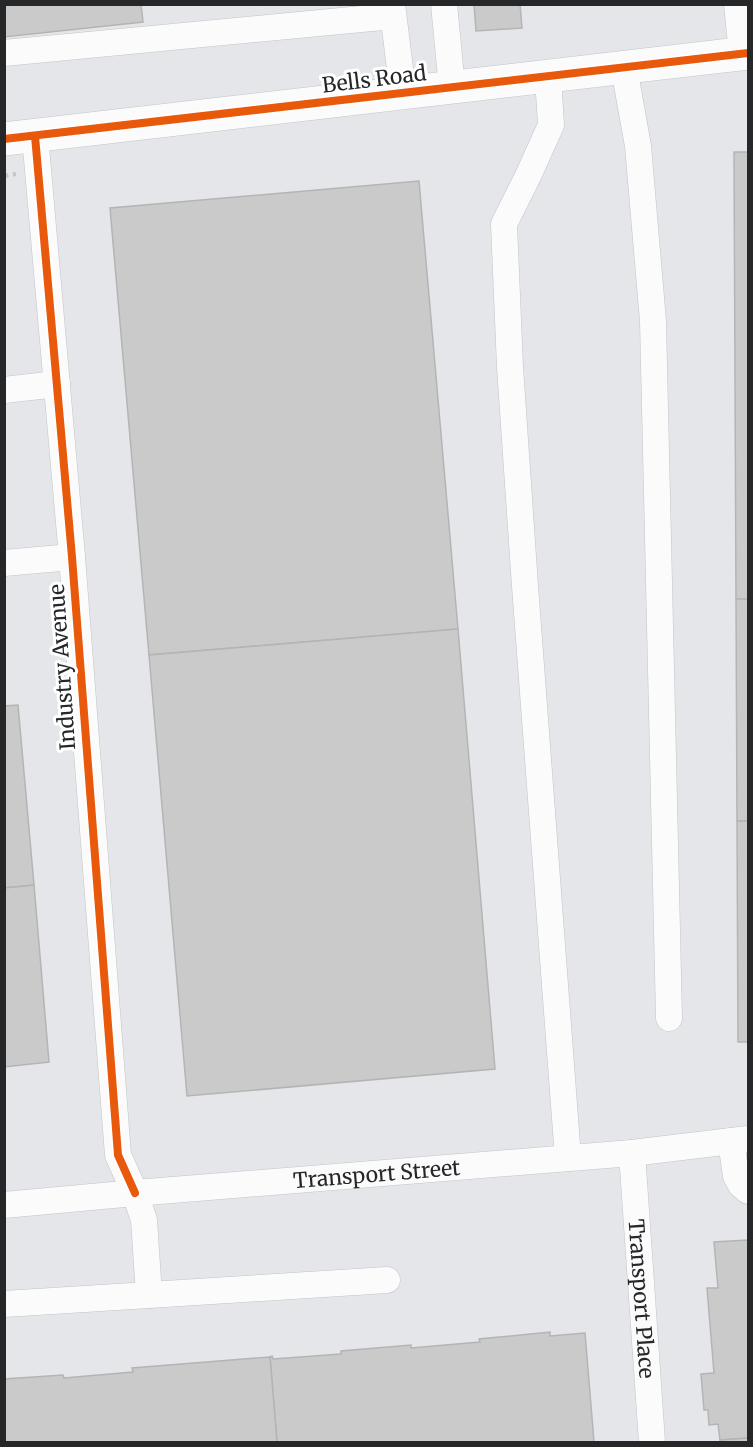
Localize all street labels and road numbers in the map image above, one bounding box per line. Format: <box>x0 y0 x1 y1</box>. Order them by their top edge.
street label: Bells Road <box>320 59 428 99</box>
street label: Industry Avenue <box>43 583 81 751</box>
street label: Transport Street <box>292 1153 461 1194</box>
street label: Transport Place <box>623 1218 661 1379</box>

